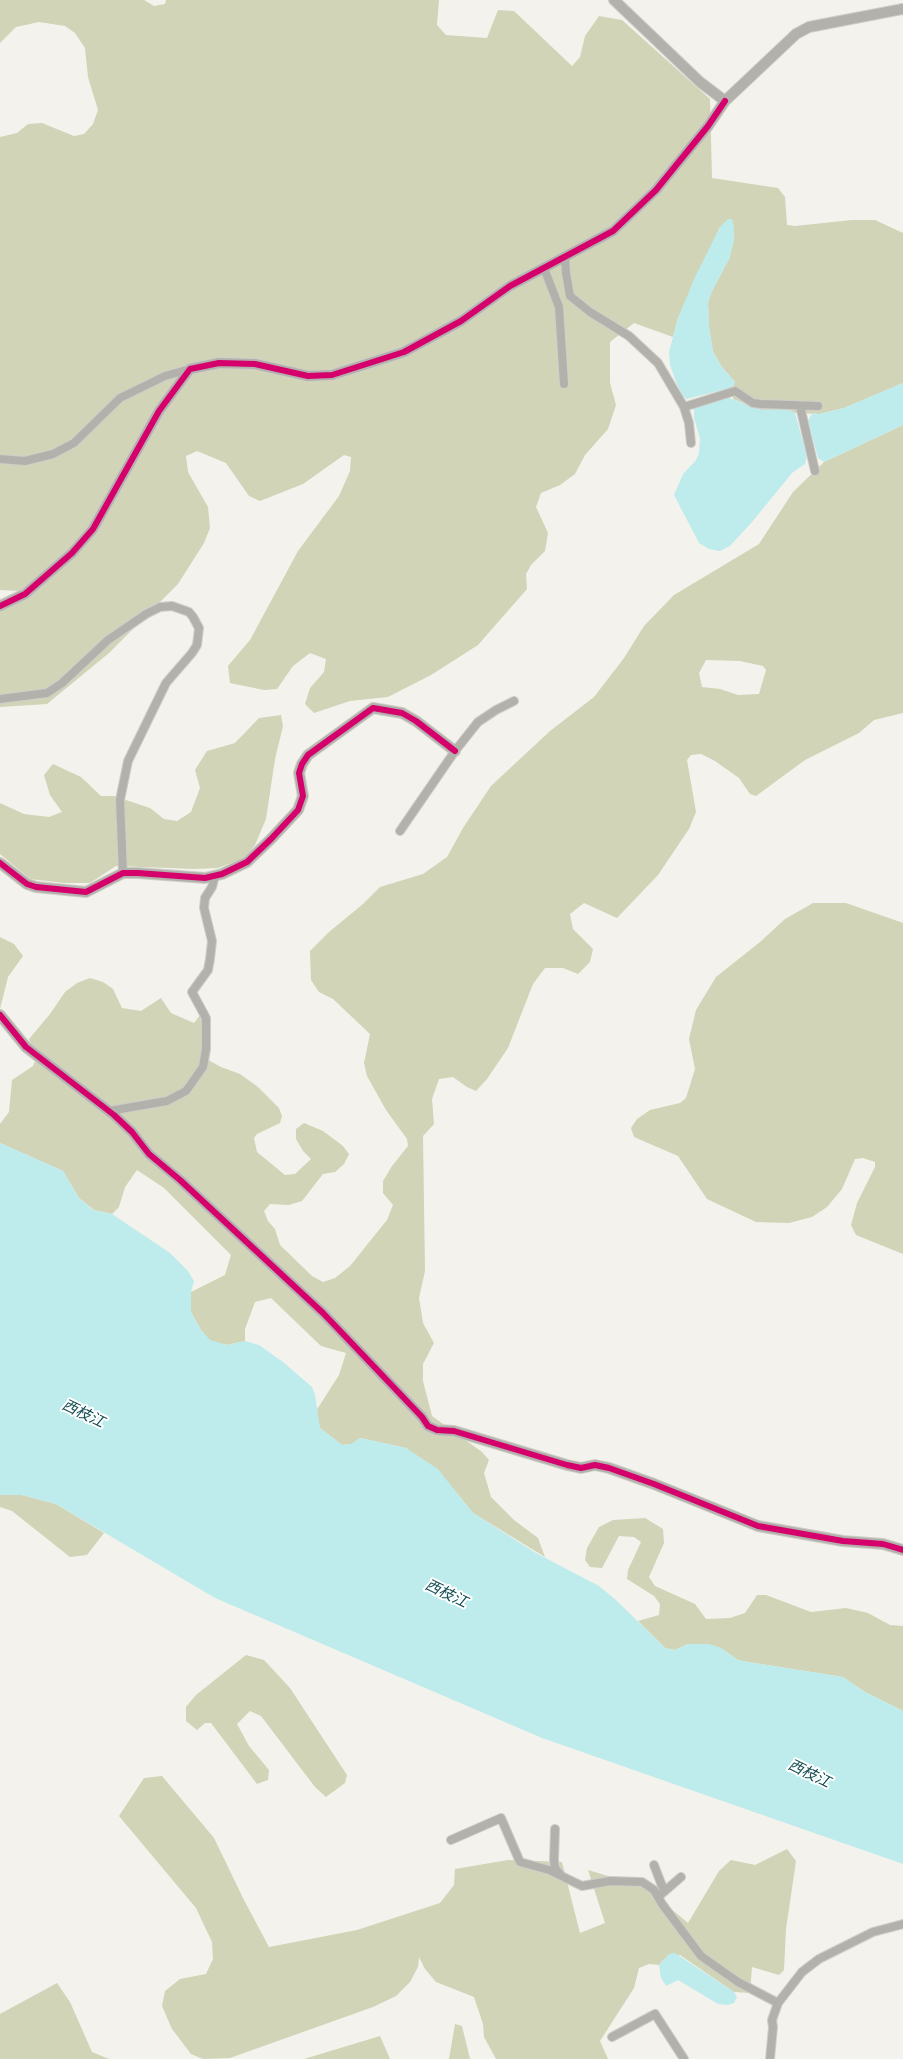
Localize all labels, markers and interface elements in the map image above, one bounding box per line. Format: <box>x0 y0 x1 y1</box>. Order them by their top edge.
water label: 西枝江 <box>59 1396 107 1432</box>
water label: 西枝江 <box>422 1576 470 1612</box>
water label: 西枝江 <box>785 1756 833 1792</box>

